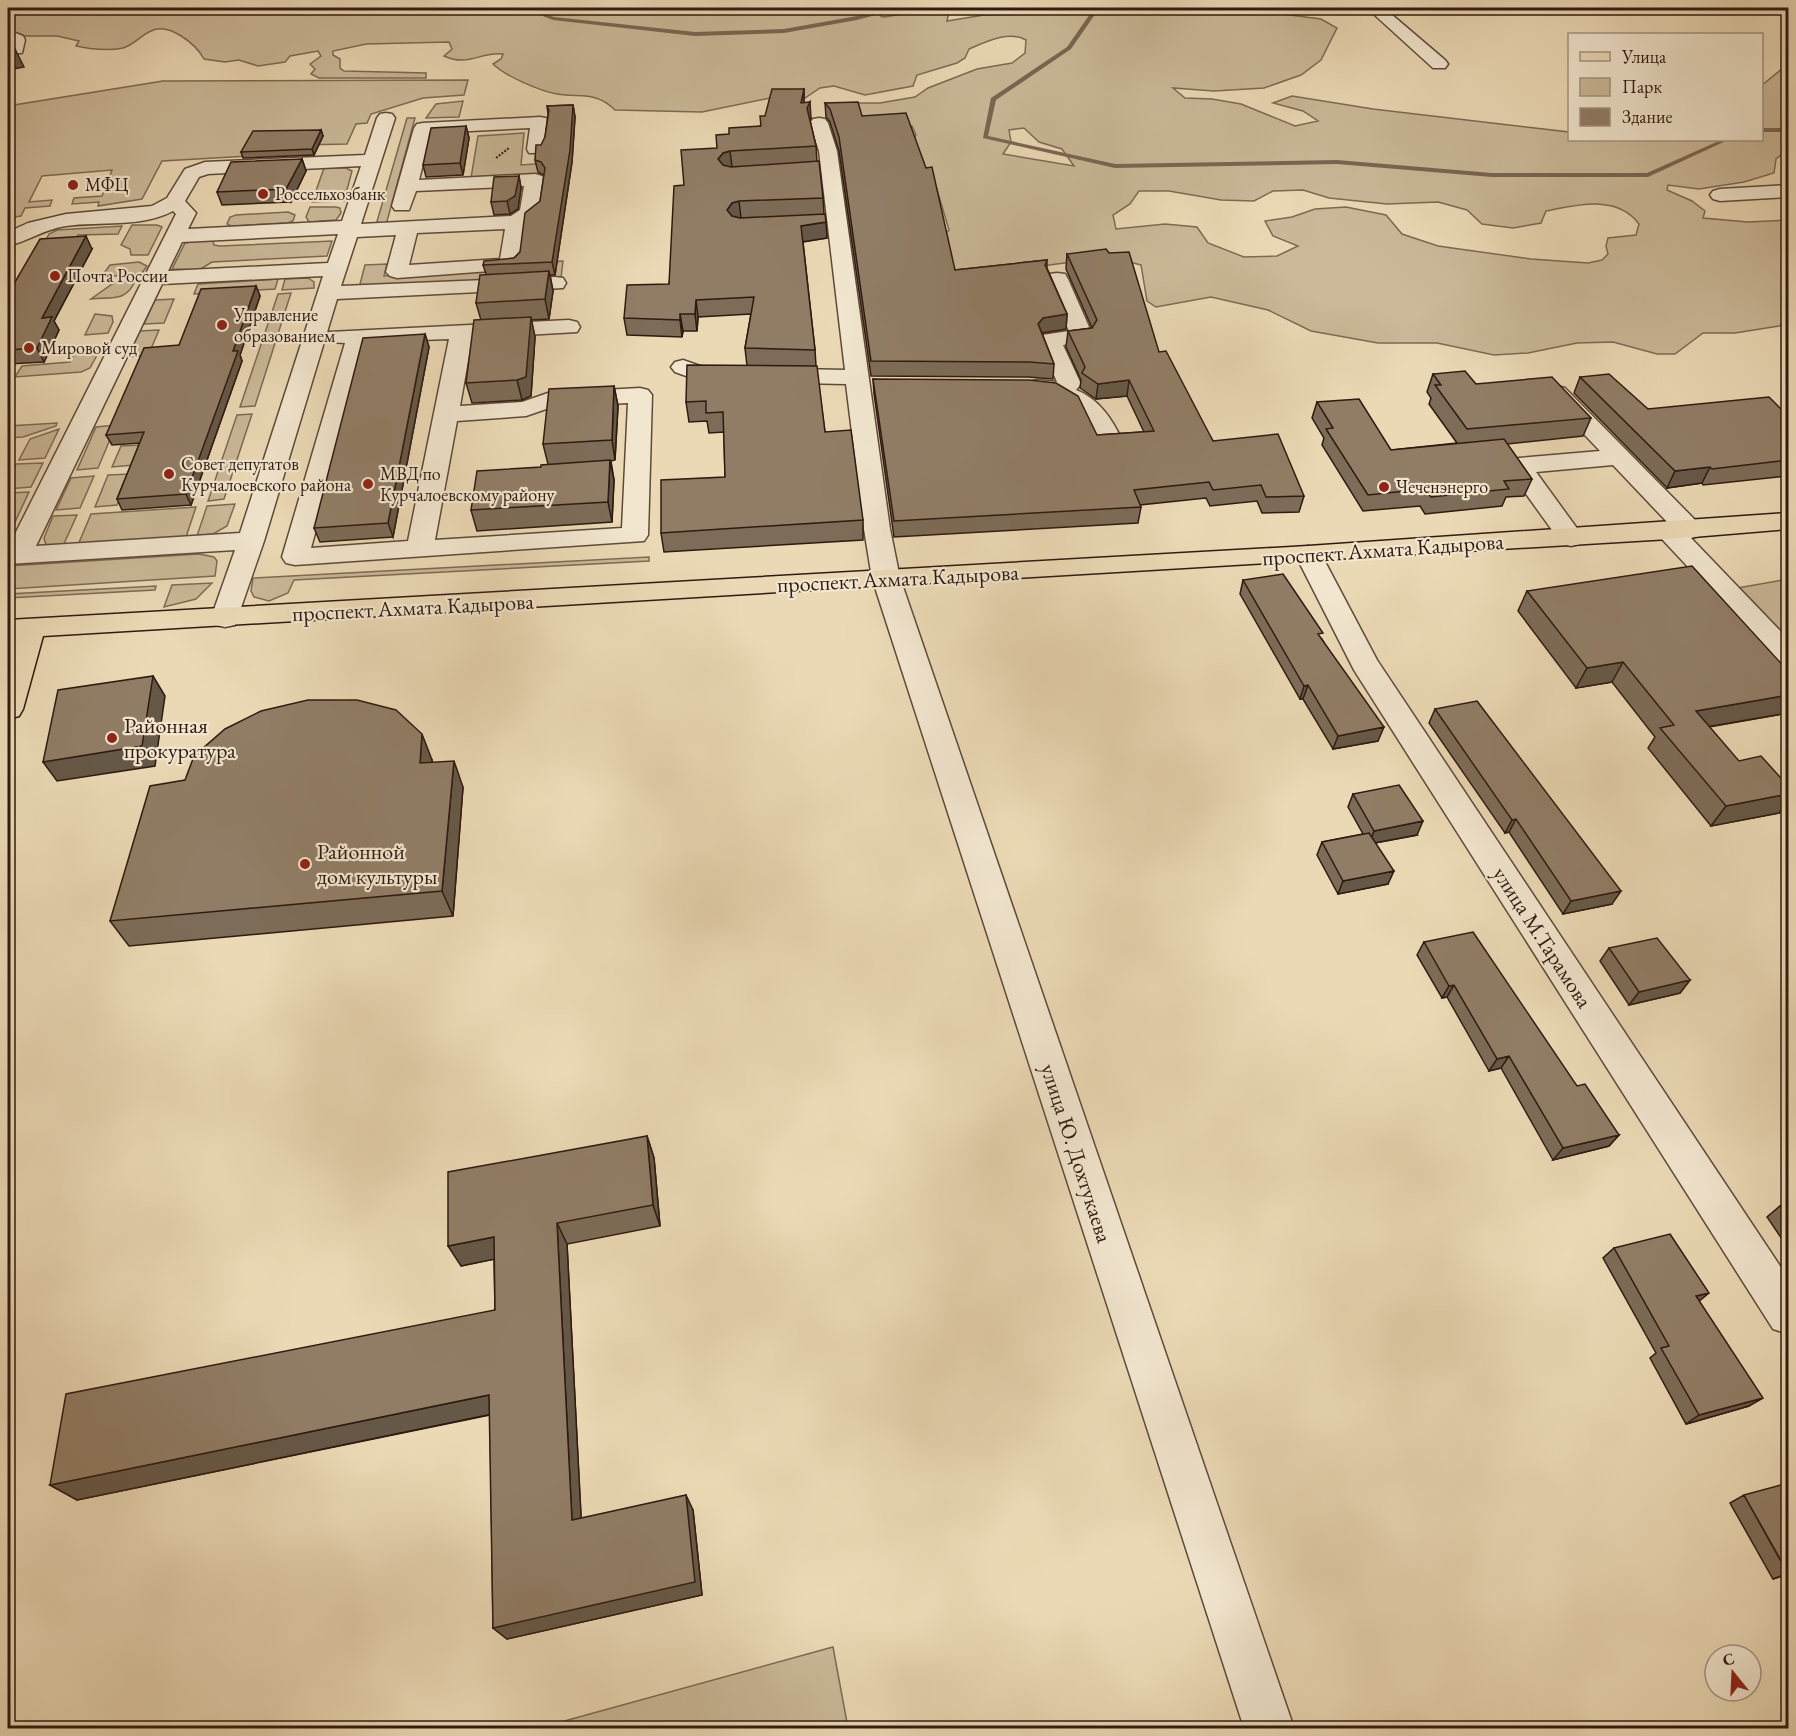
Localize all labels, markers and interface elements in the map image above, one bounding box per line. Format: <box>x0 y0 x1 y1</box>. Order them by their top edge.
legend <box>1568 33 1763 141</box>
text: Улица <box>1621 45 1667 68</box>
text: Парк <box>1622 75 1662 98</box>
text: Здание <box>1622 105 1672 128</box>
place label: МФЦ <box>85 173 129 196</box>
marker: МФЦ <box>66 178 80 192</box>
place label: Россельхозбанк <box>275 182 386 205</box>
marker: Россельхозбанк <box>256 187 270 201</box>
place label: Почта России <box>67 264 169 287</box>
marker: Почта России <box>48 269 62 283</box>
place label: Управление образованием <box>233 303 336 347</box>
marker: Управление образованием <box>215 318 229 332</box>
place label: Мировой суд <box>41 336 137 359</box>
marker: Мировой суд <box>22 341 36 355</box>
place label: Совет депутатов Курчалоевского района <box>181 452 352 496</box>
place label: МВД по Курчалоевскому району <box>380 462 555 506</box>
marker: Совет депутатов Курчалоевского района <box>162 467 176 481</box>
place label: Чеченэнерго <box>1396 475 1488 498</box>
marker: МВД по Курчалоевскому району <box>361 477 375 491</box>
marker: Чеченэнерго <box>1377 480 1391 494</box>
street label: проспект Ахмата Кадырова <box>1261 527 1505 572</box>
street label: проспект Ахмата Кадырова <box>776 558 1020 599</box>
street label: проспект Ахмата Кадырова <box>291 587 535 628</box>
place label: Районная прокуратура <box>124 711 236 765</box>
marker: Районная прокуратура <box>105 731 119 745</box>
place label: Районной дом культуры <box>317 837 437 891</box>
marker: Районной дом культуры <box>298 857 312 871</box>
street label: улица М.Тарамова <box>1486 861 1599 1014</box>
street label: улица Ю. Дохтукаева <box>1034 1060 1119 1247</box>
north arrow <box>1703 1643 1763 1703</box>
text: С <box>1720 1647 1737 1671</box>

